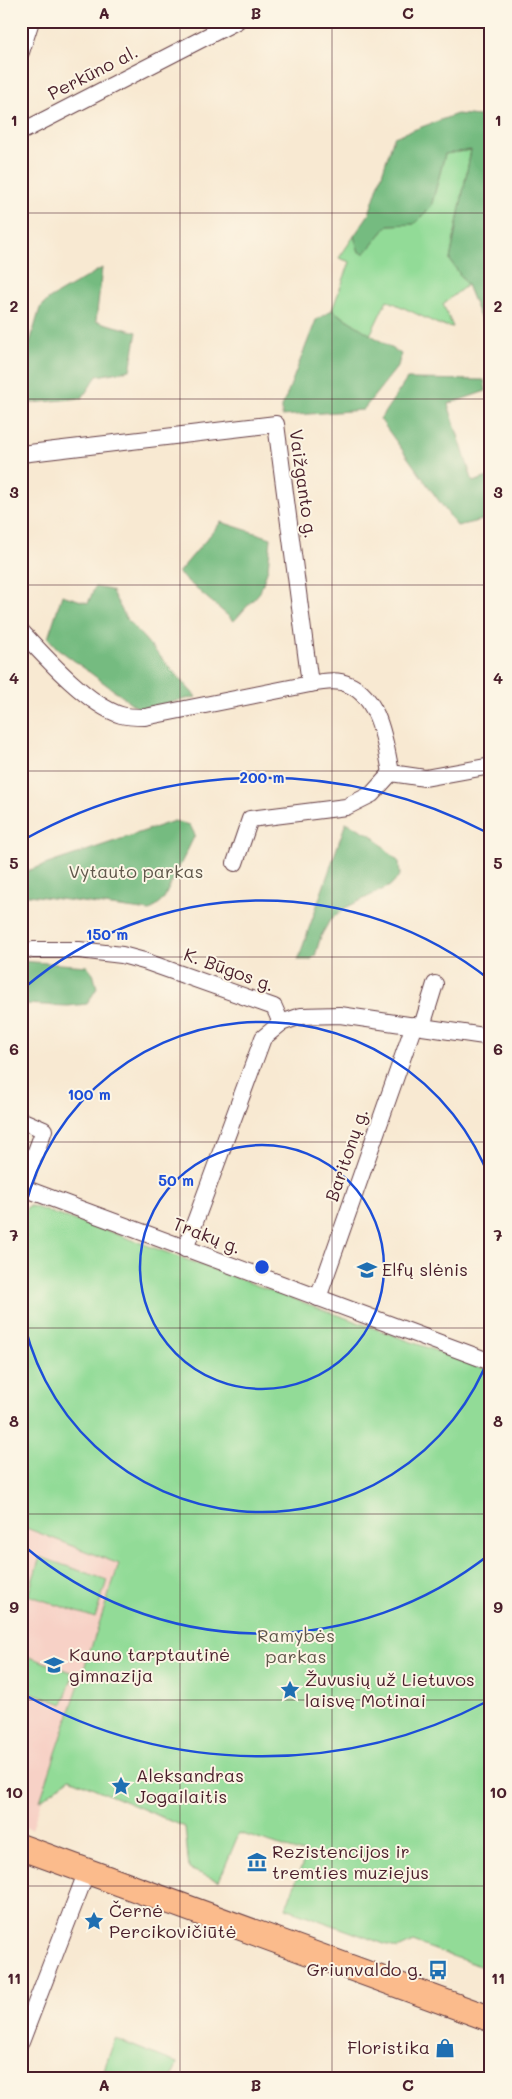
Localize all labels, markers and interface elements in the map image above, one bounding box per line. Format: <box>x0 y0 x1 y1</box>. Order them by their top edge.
text: A <box>98 2 110 23</box>
text: B <box>251 2 261 23</box>
text: C <box>402 2 414 23</box>
street label: Perkūno al. <box>43 39 142 105</box>
text: 1 <box>10 109 18 130</box>
text: 1 <box>494 109 502 130</box>
text: 2 <box>10 295 19 316</box>
text: 2 <box>494 295 503 316</box>
street label: Vaižganto g. <box>284 428 324 540</box>
text: 3 <box>9 481 19 502</box>
text: 3 <box>493 481 503 502</box>
text: 4 <box>9 667 19 688</box>
text: 4 <box>493 667 503 688</box>
text: 200 m <box>240 767 285 787</box>
text: 5 <box>9 852 19 873</box>
text: 5 <box>493 852 503 873</box>
park label: Vytauto parkas <box>68 859 204 883</box>
text: 150 m <box>86 924 128 944</box>
street label: K. Būgos g. <box>181 942 278 996</box>
text: 6 <box>9 1038 19 1059</box>
text: 6 <box>493 1038 503 1059</box>
text: 100 m <box>67 1084 111 1104</box>
street label: Baritonų g. <box>319 1105 373 1204</box>
text: 50 m <box>158 1170 194 1190</box>
street label: Trakų g. <box>170 1211 245 1259</box>
text: 7 <box>10 1224 19 1245</box>
text: 7 <box>494 1224 503 1245</box>
place label: Elfų slėnis <box>382 1257 468 1281</box>
centre of rings <box>253 1258 271 1276</box>
school or university icon: Elfų slėnis <box>356 1259 378 1281</box>
text: 8 <box>9 1410 19 1431</box>
text: 8 <box>493 1410 503 1431</box>
text: 9 <box>9 1596 19 1617</box>
text: 9 <box>493 1596 503 1617</box>
park label: Ramybės parkas <box>257 1623 335 1668</box>
place label: Kauno tarptautinė gimnazija <box>69 1642 230 1687</box>
school or university icon: Kauno tarptautinė gimnazija <box>43 1654 65 1676</box>
place label: Žuvusių už Lietuvos laisvę Motinai <box>305 1667 475 1712</box>
place icon: Žuvusių už Lietuvos laisvę Motinai <box>279 1679 301 1701</box>
place label: Aleksandras Jogailaitis <box>136 1763 244 1808</box>
place icon: Aleksandras Jogailaitis <box>110 1775 132 1797</box>
text: 10 <box>5 1781 23 1802</box>
text: 10 <box>489 1781 507 1802</box>
place label: Rezistencijos ir tremties muziejus <box>272 1839 429 1884</box>
museum icon: Rezistencijos ir tremties muziejus <box>246 1851 268 1873</box>
place label: Černė Percikovičiūtė <box>109 1898 237 1943</box>
place icon: Černė Percikovičiūtė <box>83 1910 105 1932</box>
place label: Griunvaldo g. <box>306 1957 423 1981</box>
bus stop icon: Griunvaldo g. <box>427 1959 449 1981</box>
text: 11 <box>7 1967 21 1988</box>
text: 11 <box>491 1967 505 1988</box>
place label: Floristika <box>347 2035 430 2059</box>
shop icon: Floristika <box>434 2037 456 2059</box>
text: A <box>98 2074 110 2095</box>
text: B <box>251 2074 261 2095</box>
text: C <box>402 2074 414 2095</box>

